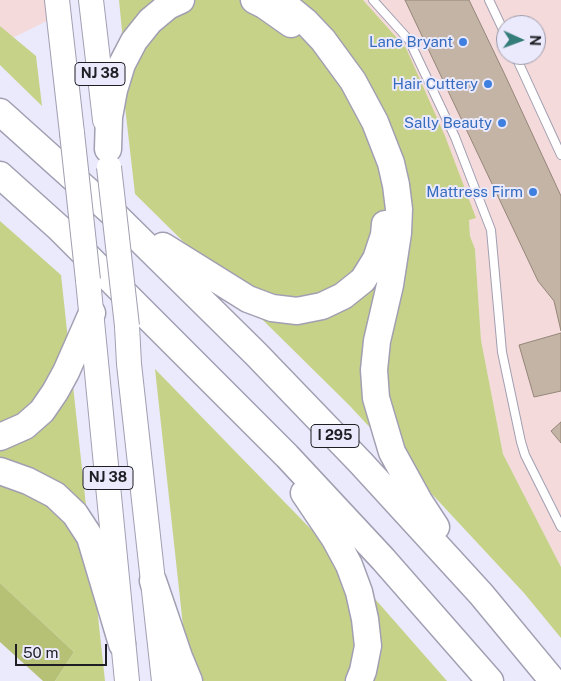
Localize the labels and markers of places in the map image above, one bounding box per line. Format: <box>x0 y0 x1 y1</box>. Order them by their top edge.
place label: Lane Bryant <box>369 33 453 51</box>
marker: Lane Bryant <box>457 36 469 48</box>
place label: Hair Cuttery <box>393 75 478 93</box>
marker: Hair Cuttery <box>482 78 494 90</box>
place label: Sally Beauty <box>404 114 492 132</box>
marker: Sally Beauty <box>496 117 508 129</box>
place label: Mattress Firm <box>426 183 523 201</box>
marker: Mattress Firm <box>527 186 539 198</box>

